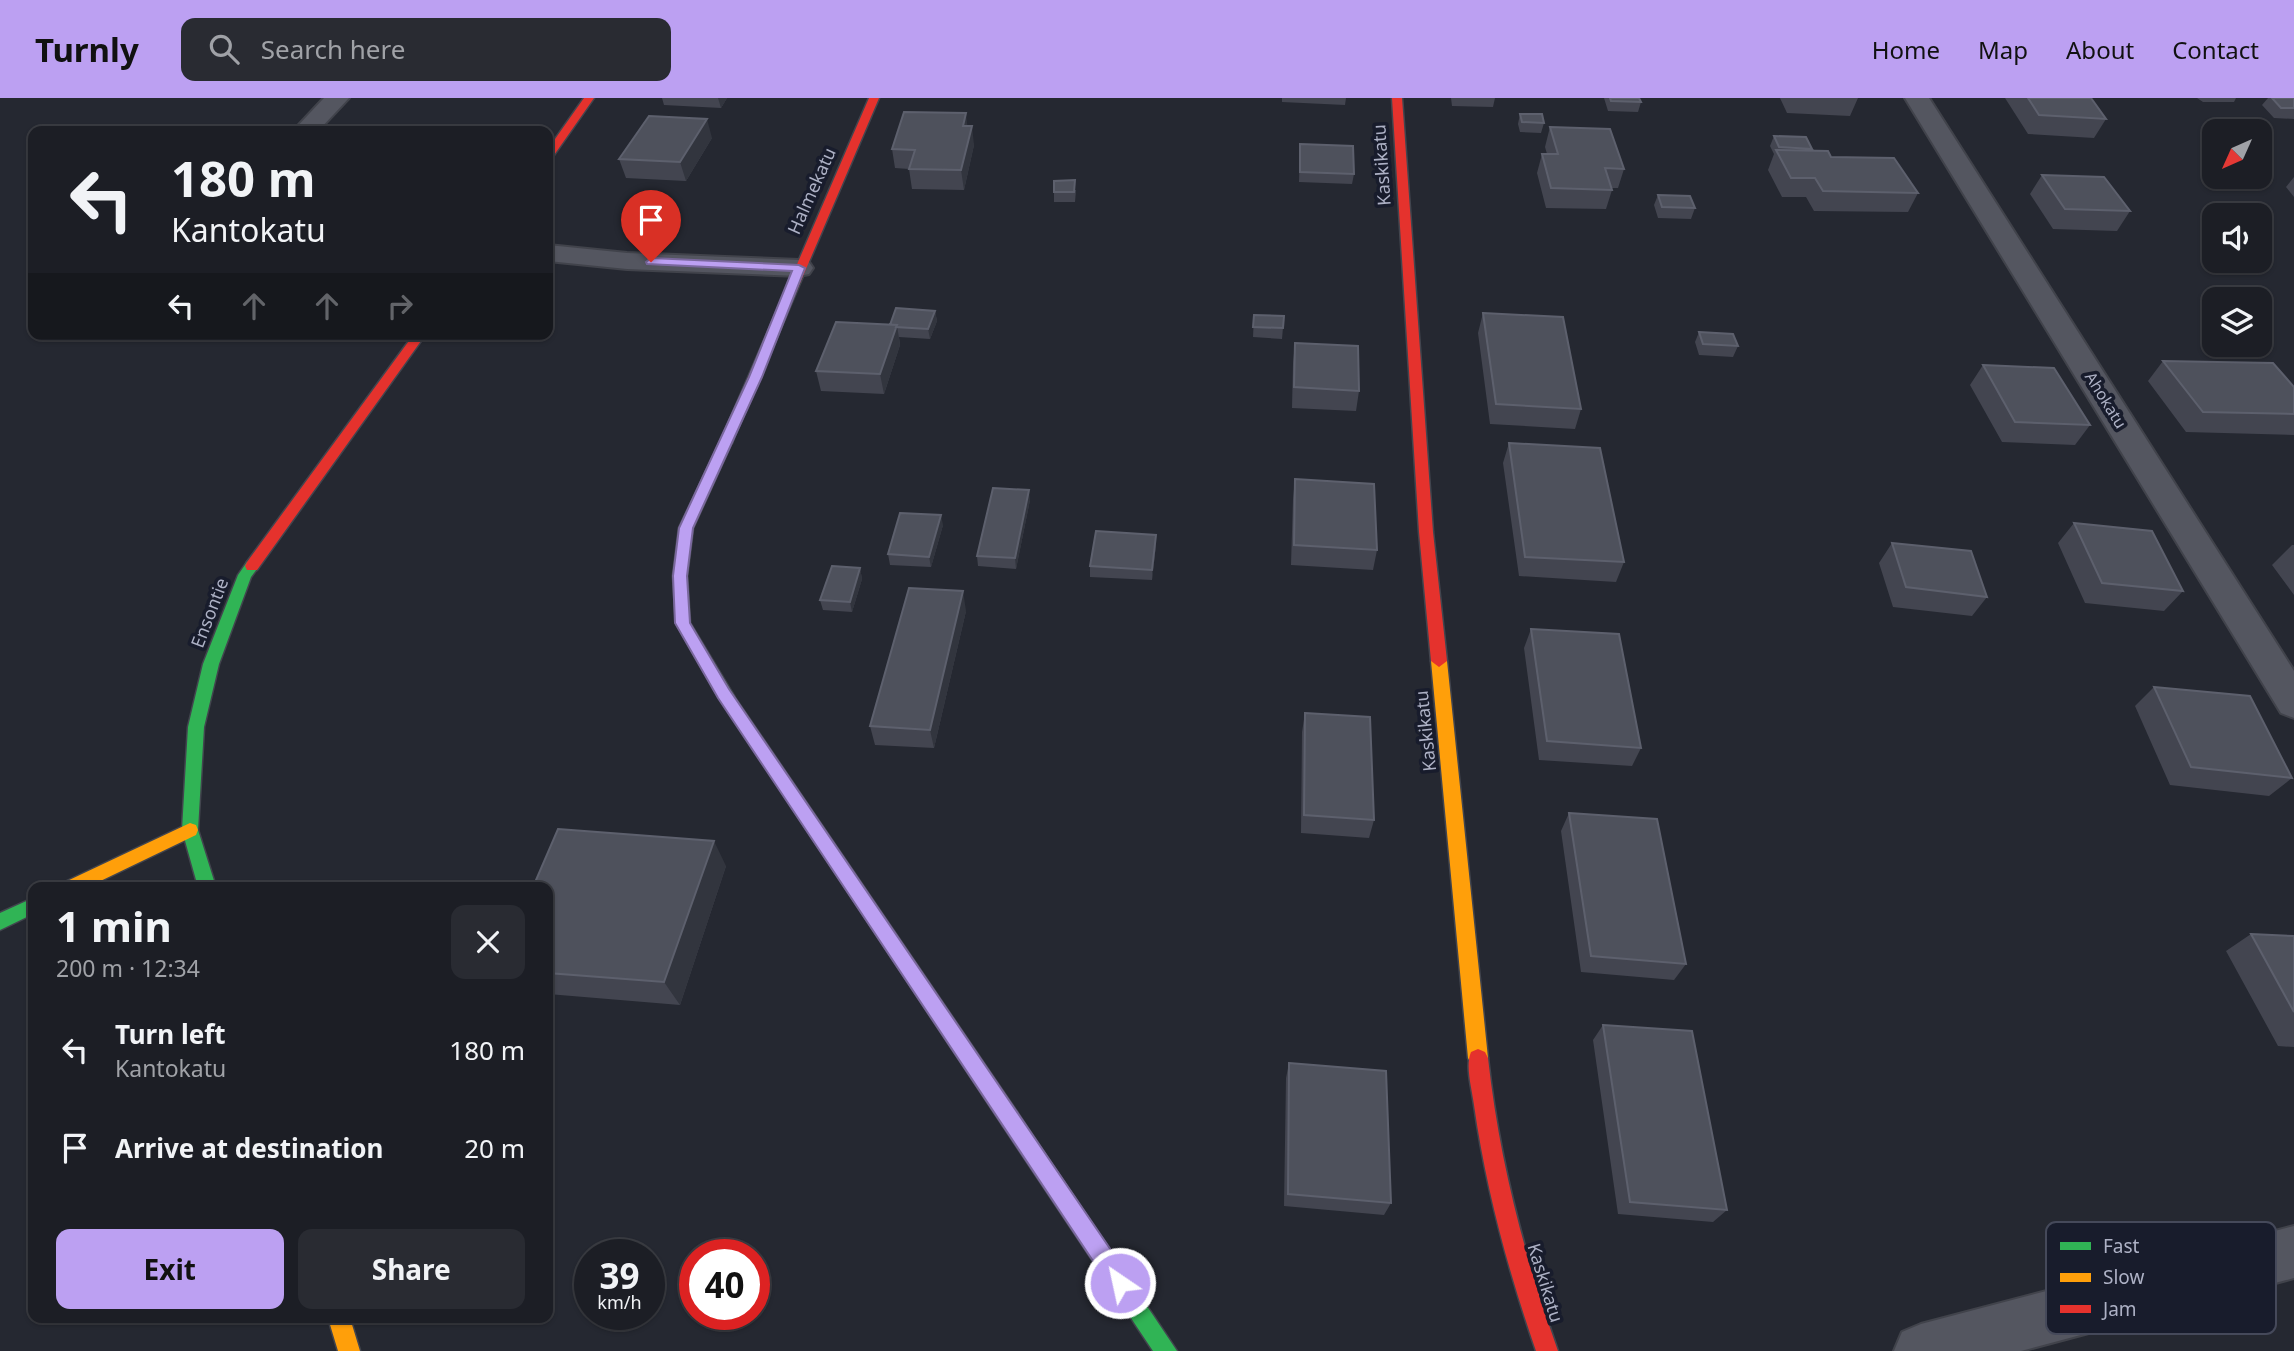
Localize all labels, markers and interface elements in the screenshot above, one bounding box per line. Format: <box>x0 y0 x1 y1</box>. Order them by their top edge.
search box <box>181 18 671 81</box>
text: Turnly <box>35 27 139 72</box>
icon: search <box>205 30 243 68</box>
text: Search here <box>261 31 405 67</box>
text: Home <box>1872 33 1940 66</box>
text: Map <box>1978 33 2028 66</box>
text: About <box>2066 33 2134 66</box>
text: Contact <box>2172 33 2259 66</box>
north arrow <box>2202 119 2272 189</box>
map controls <box>2202 119 2272 357</box>
street label: Kaskikatu <box>1366 124 1396 207</box>
street label: Halmekatu <box>781 144 841 238</box>
text: 180 m <box>171 145 316 211</box>
icon: left <box>56 154 147 245</box>
pin <box>621 190 681 262</box>
icon: arrive <box>632 201 670 239</box>
button: sound <box>2202 203 2272 273</box>
text: Kantokatu <box>171 208 326 251</box>
icon: left <box>162 287 200 325</box>
icon: ahead <box>235 287 273 325</box>
icon: ahead <box>308 287 346 325</box>
icon: right <box>381 287 419 325</box>
button: layers <box>2202 287 2272 357</box>
street label: Ahokatu <box>2080 367 2132 433</box>
street label: Ensontie <box>185 574 233 651</box>
street label: Kaskikatu <box>1409 689 1441 773</box>
text: 1 min <box>56 897 172 954</box>
button: close <box>451 905 525 979</box>
text: 200 m · 12:34 <box>56 952 200 984</box>
text: Turn left <box>115 1016 226 1052</box>
icon: left <box>56 1031 94 1069</box>
text: 180 m <box>449 1032 525 1068</box>
text: Kantokatu <box>115 1052 226 1084</box>
icon: arrive <box>56 1129 94 1167</box>
text: Arrive at destination <box>115 1130 384 1166</box>
text: 20 m <box>464 1130 525 1166</box>
legend <box>2046 1222 2276 1334</box>
button: Exit <box>56 1229 284 1309</box>
button: Share <box>298 1229 525 1309</box>
text: Fast <box>2103 1233 2140 1259</box>
speed limit sign: 40 <box>679 1239 770 1330</box>
street label: Kaskikatu <box>1523 1240 1569 1325</box>
position arrow <box>1083 1246 1157 1320</box>
text: 39 <box>599 1252 640 1299</box>
text: Slow <box>2103 1264 2144 1290</box>
text: km/h <box>597 1290 642 1314</box>
text: Jam <box>2101 1296 2137 1322</box>

